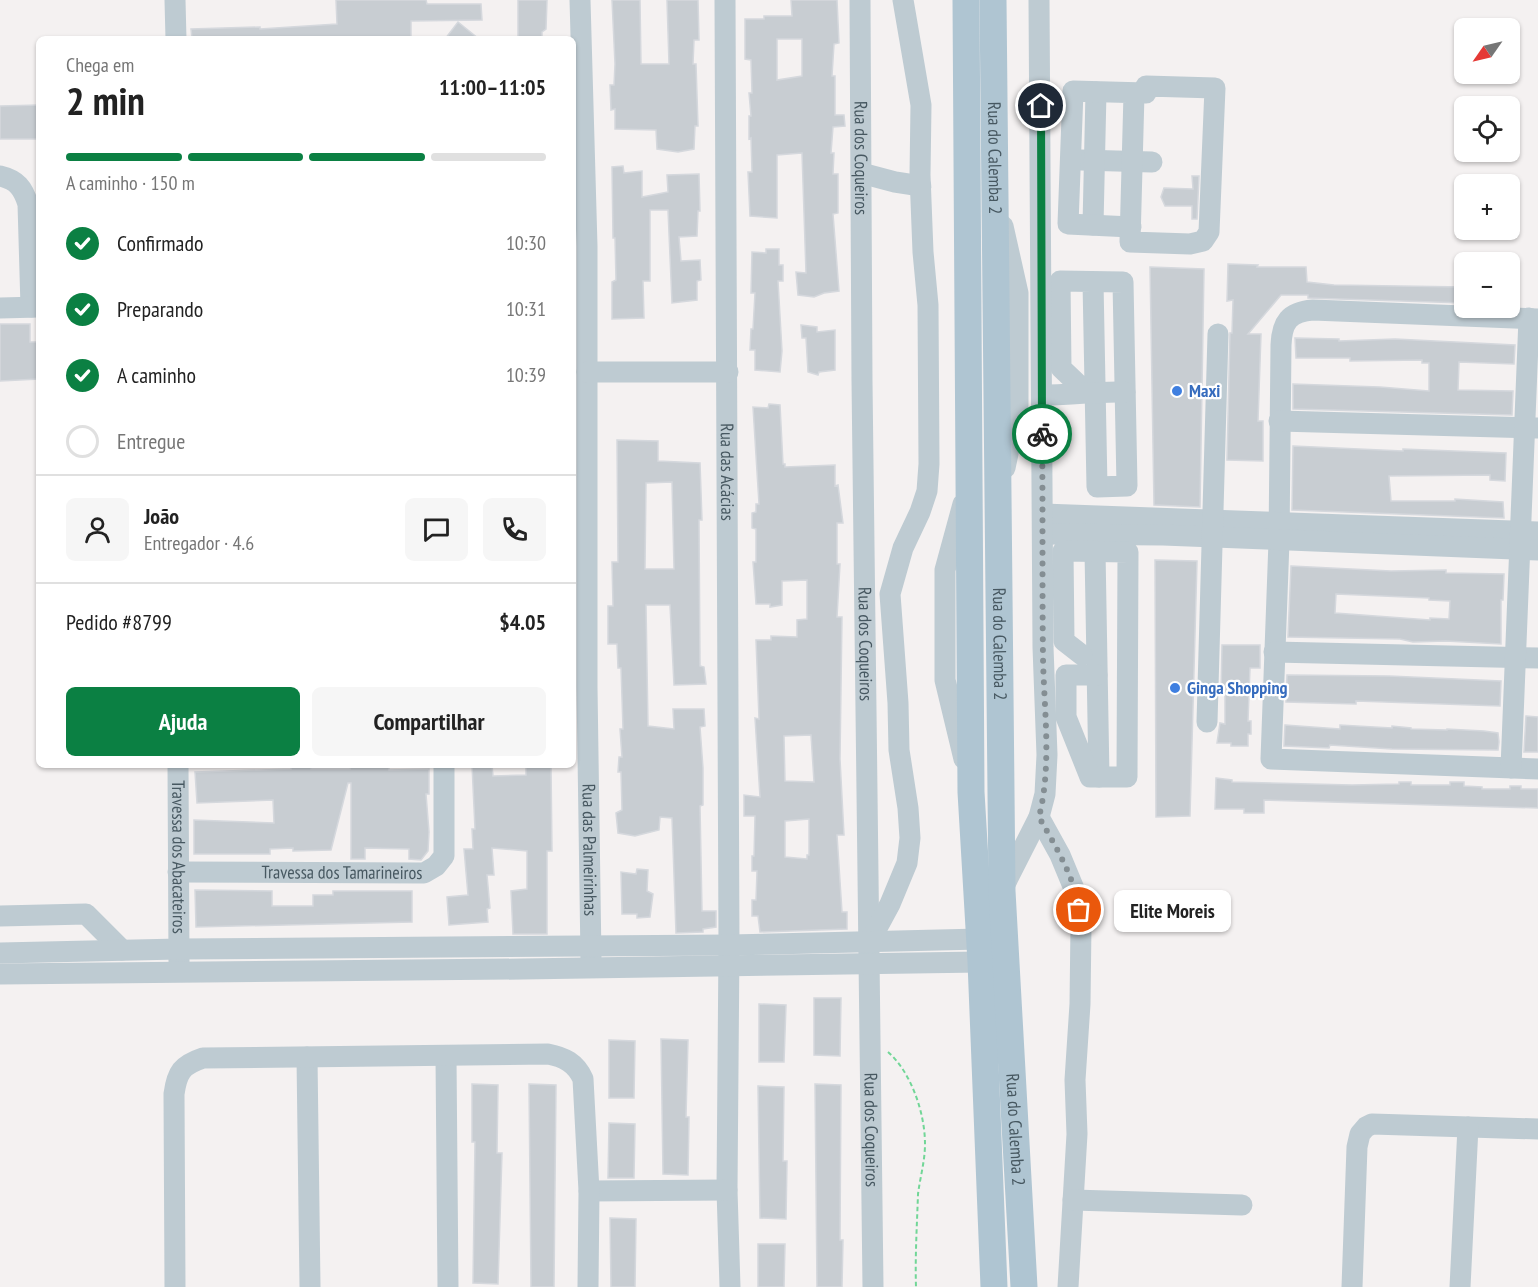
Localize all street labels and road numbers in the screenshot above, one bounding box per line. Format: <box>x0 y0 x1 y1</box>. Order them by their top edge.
street label: Rua dos Coqueiros <box>850 101 873 215</box>
street label: Rua do Calemba 2 <box>983 102 1007 214</box>
street label: Rua das Acácias <box>716 423 739 521</box>
street label: Rua dos Coqueiros <box>854 587 878 701</box>
street label: Rua do Calemba 2 <box>988 588 1012 700</box>
street label: Travessa dos Abacateiros <box>167 780 191 934</box>
street label: Rua das Palmeirinhas <box>577 783 602 916</box>
street label: Travessa dos Tamarineiros <box>262 860 422 884</box>
street label: Rua dos Coqueiros <box>859 1073 884 1187</box>
street label: Rua do Calemba 2 <box>1001 1073 1030 1186</box>

